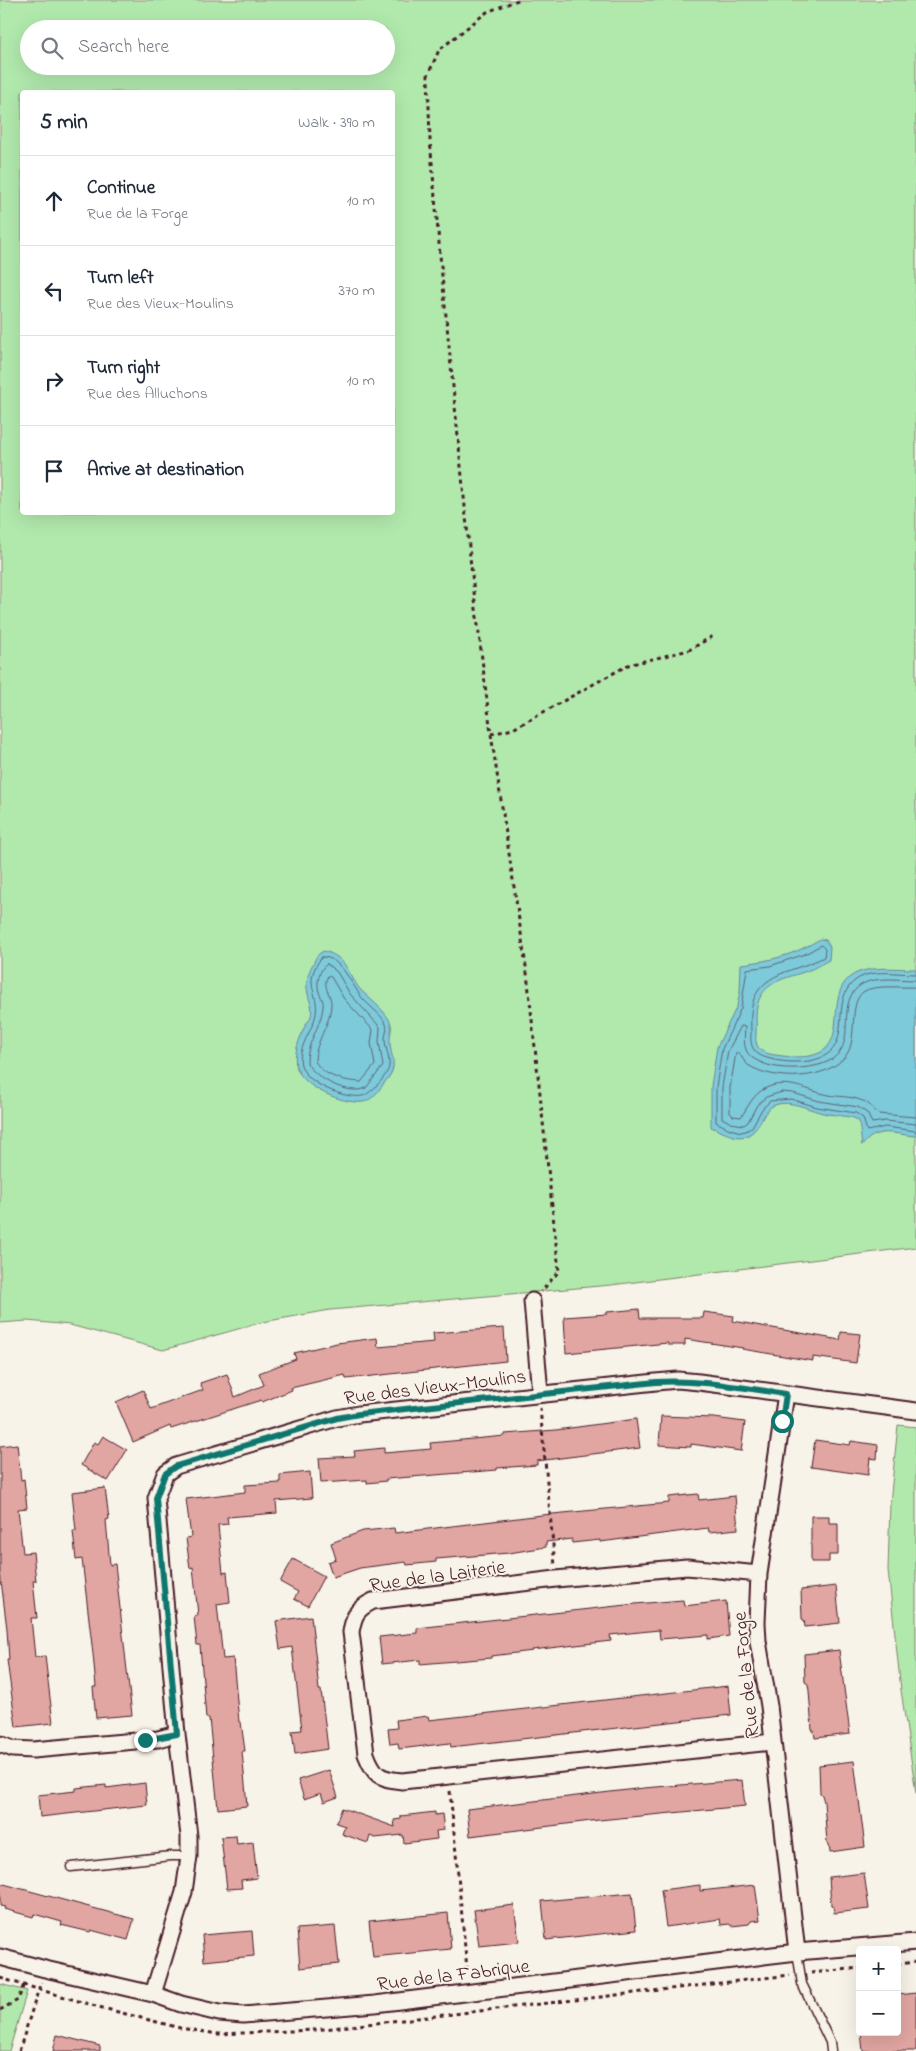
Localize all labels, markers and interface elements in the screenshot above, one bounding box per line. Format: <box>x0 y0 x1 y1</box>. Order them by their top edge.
search box <box>20 20 395 75</box>
icon: search <box>38 34 66 62</box>
text: Search here <box>78 34 169 61</box>
text: 5 min <box>40 108 88 138</box>
text: Walk · 390 m <box>298 111 375 135</box>
text: Continue <box>87 175 155 202</box>
icon: ahead <box>40 187 68 215</box>
text: 10 m <box>347 189 375 213</box>
text: Rue de la Forge <box>87 202 188 226</box>
text: Turn left <box>87 265 154 292</box>
icon: left <box>40 277 68 305</box>
text: 370 m <box>338 279 375 303</box>
text: Rue des Vieux-Moulins <box>87 292 234 316</box>
text: Turn right <box>87 355 160 382</box>
icon: right <box>40 367 68 395</box>
text: 10 m <box>347 369 375 393</box>
text: Rue des Alluchons <box>87 382 208 406</box>
icon: arrive <box>40 457 68 485</box>
text: Arrive at destination <box>87 457 244 484</box>
street label: Rue des Vieux-Moulins <box>342 1363 528 1414</box>
route start <box>771 1410 794 1433</box>
street label: Rue de la Laiterie <box>367 1554 507 1601</box>
street label: Rue de la Forge <box>726 1610 770 1739</box>
route end <box>134 1729 157 1752</box>
map controls <box>856 1946 901 2036</box>
button: + <box>856 1946 901 1991</box>
street label: Rue de la Fabrique <box>375 1953 531 2000</box>
button: − <box>856 1991 901 2036</box>

